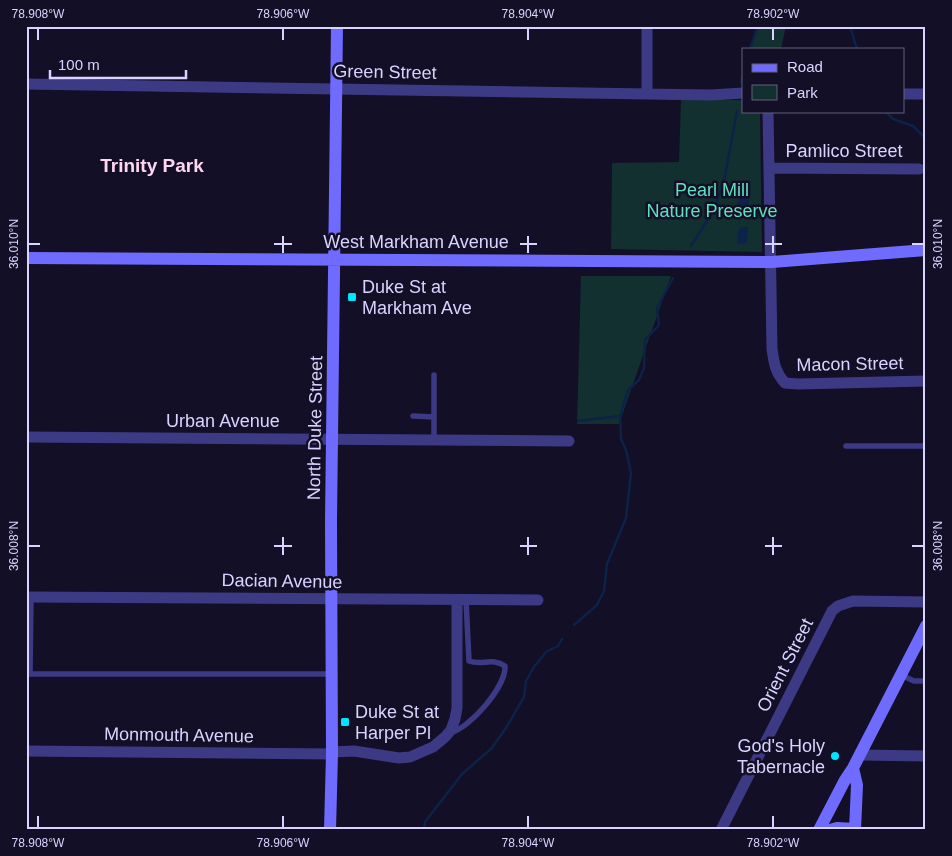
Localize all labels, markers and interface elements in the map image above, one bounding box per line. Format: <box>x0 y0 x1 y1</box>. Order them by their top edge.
text: 78.908°W <box>12 7 65 21</box>
text: 78.906°W <box>257 7 310 21</box>
text: 78.904°W <box>502 7 555 21</box>
text: 78.902°W <box>747 7 800 21</box>
scale bar <box>50 48 186 80</box>
legend <box>742 48 904 112</box>
text: 100 m <box>58 56 100 73</box>
text: Road <box>787 58 823 75</box>
street label: Green Street <box>333 61 437 83</box>
text: Park <box>787 84 818 101</box>
street label: Pamlico Street <box>785 141 903 161</box>
district label: Trinity Park <box>100 155 204 176</box>
park label: Pearl Mill Nature Preserve <box>646 180 778 221</box>
text: 36.010°N <box>7 219 21 269</box>
text: 36.010°N <box>931 219 945 269</box>
street label: West Markham Avenue <box>323 232 509 252</box>
place label: Duke St at Markham Ave <box>362 277 472 318</box>
marker: Duke St at Markham Ave <box>346 291 358 303</box>
street label: Macon Street <box>796 353 904 375</box>
street label: North Duke Street <box>304 356 326 500</box>
street label: Urban Avenue <box>166 411 280 431</box>
text: 36.008°N <box>7 521 21 571</box>
text: 36.008°N <box>931 521 945 571</box>
street label: Dacian Avenue <box>221 570 343 592</box>
street label: Orient Street <box>753 615 817 715</box>
place label: Duke St at Harper Pl <box>355 702 439 743</box>
marker: Duke St at Harper Pl <box>339 716 351 728</box>
street label: Monmouth Avenue <box>104 724 254 746</box>
place label: God's Holy Tabernacle <box>737 736 825 777</box>
marker: God's Holy Tabernacle <box>829 750 841 762</box>
text: 78.908°W <box>12 836 65 850</box>
text: 78.906°W <box>257 836 310 850</box>
text: 78.904°W <box>502 836 555 850</box>
text: 78.902°W <box>747 836 800 850</box>

